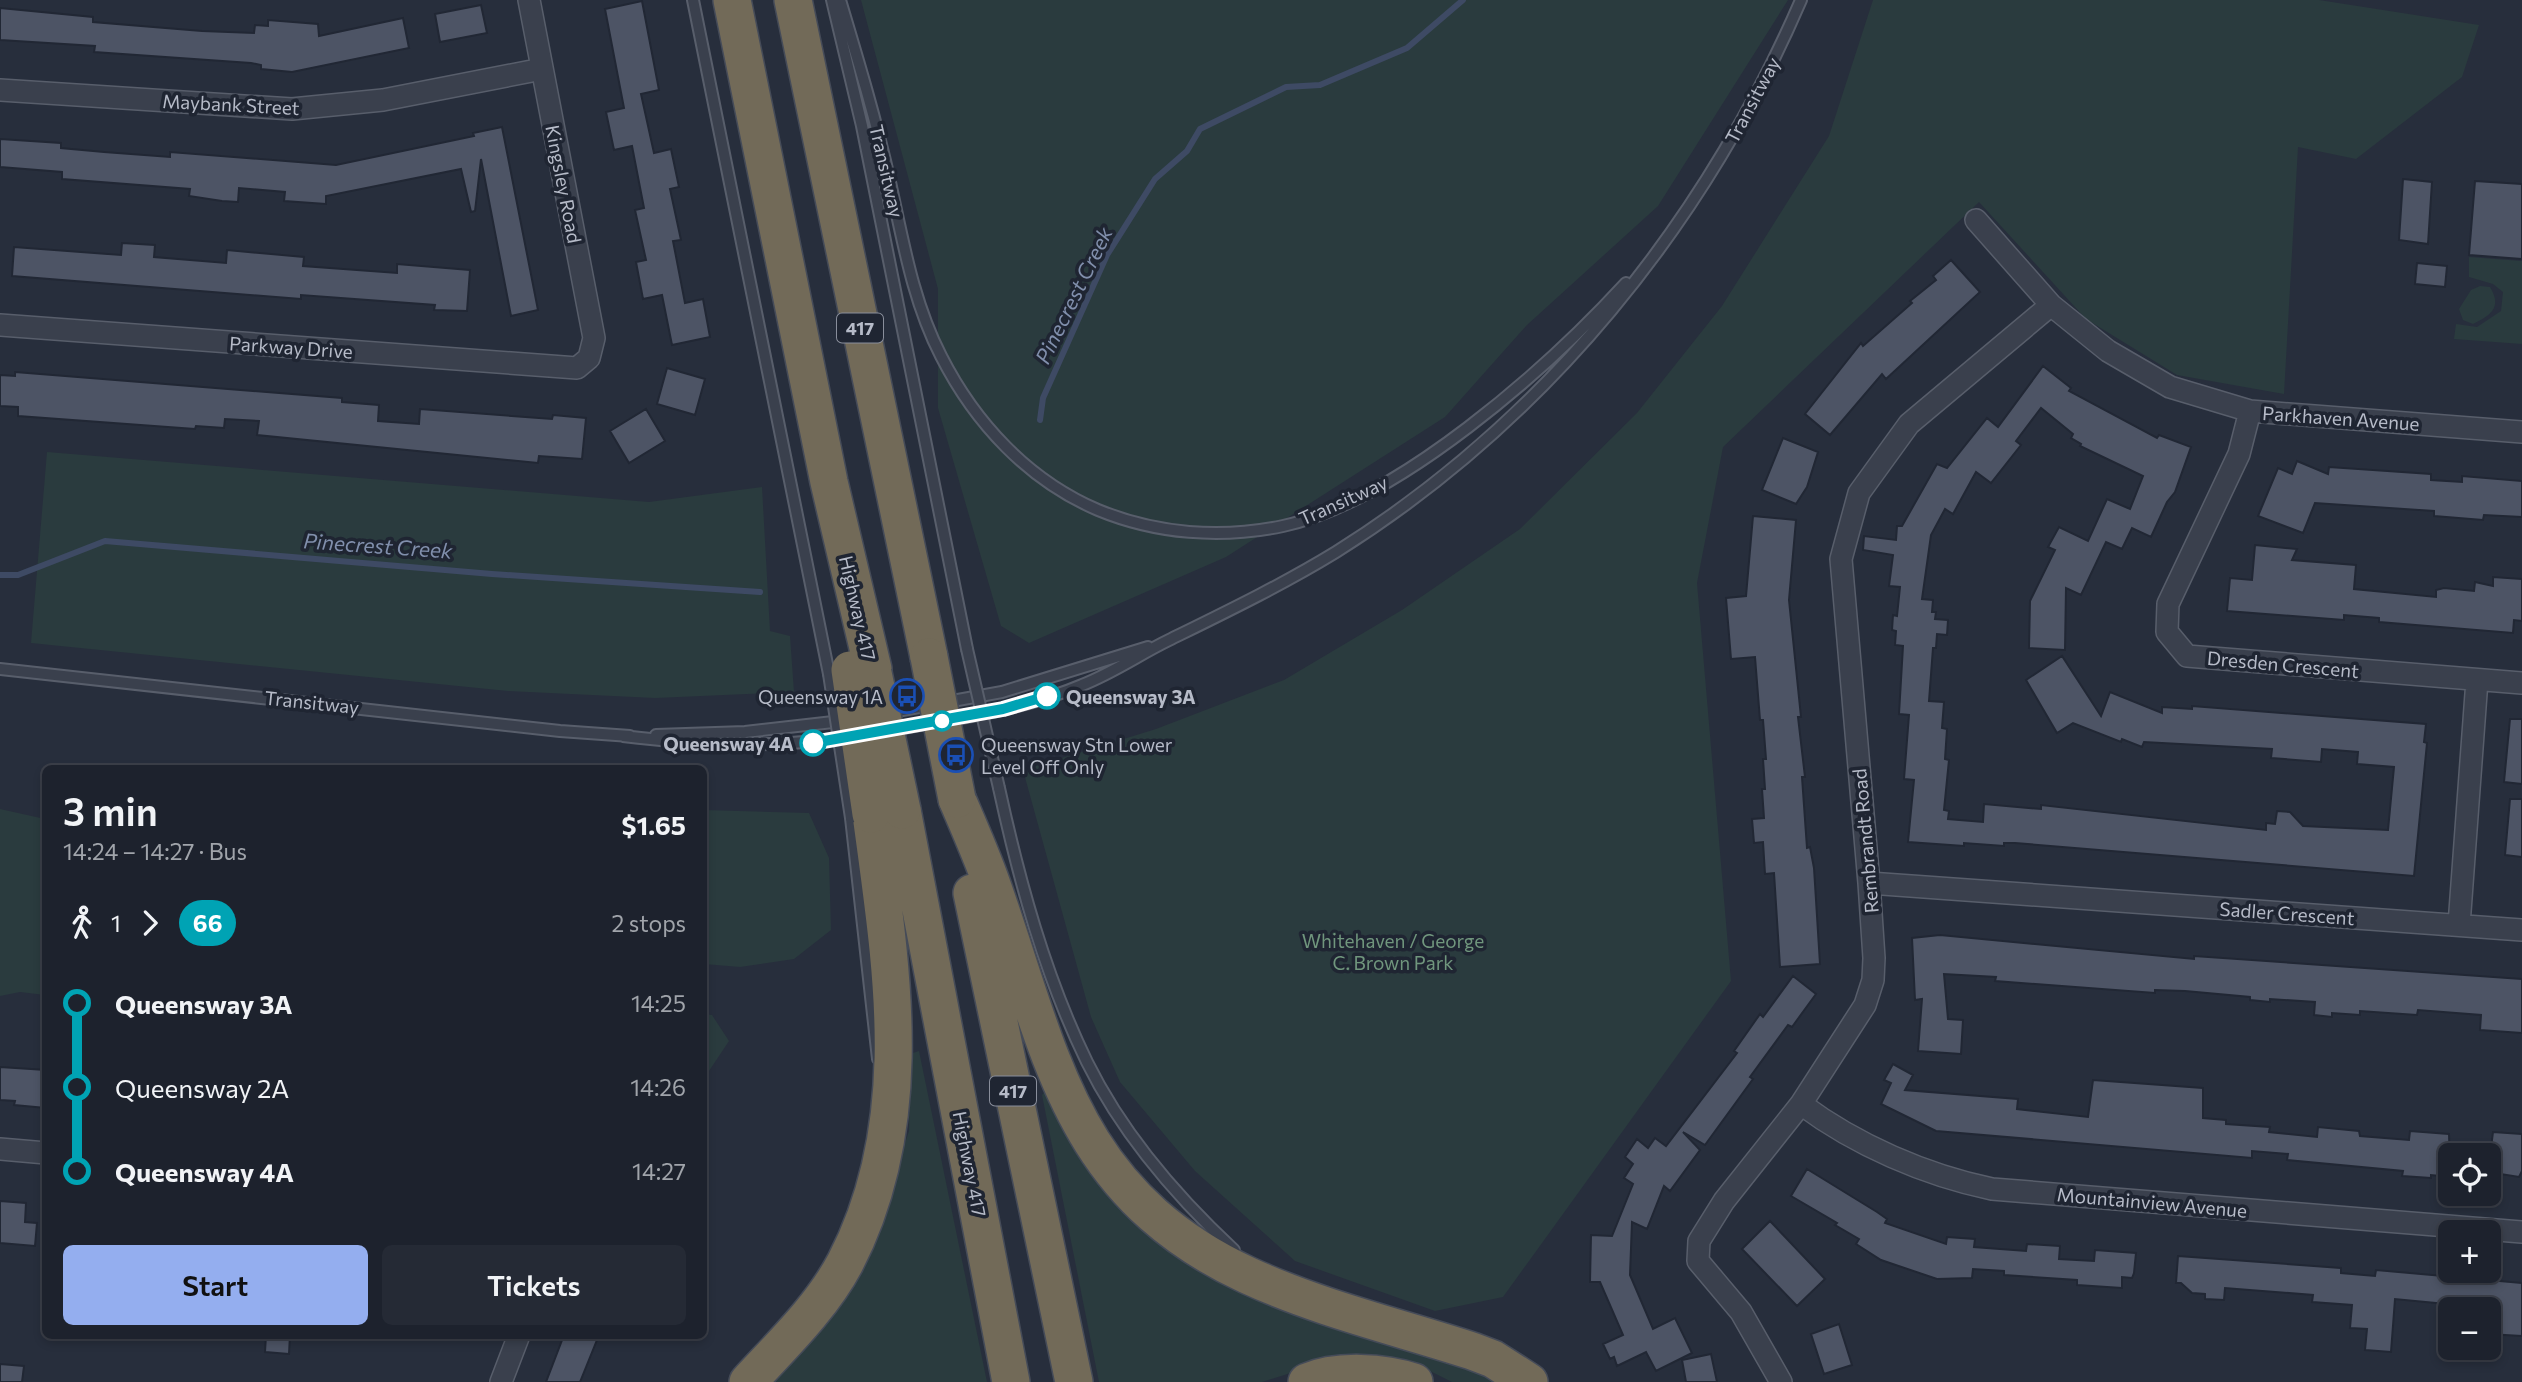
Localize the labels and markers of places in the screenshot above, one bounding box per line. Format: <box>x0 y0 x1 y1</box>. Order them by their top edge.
bus stop icon: Queensway 1A <box>888 677 926 715</box>
marker: Queensway 3A <box>1034 683 1060 709</box>
place label: Queensway 1A <box>758 685 883 708</box>
place label: Queensway 3A <box>1066 685 1196 708</box>
unlabelled marker <box>932 711 952 731</box>
marker: Queensway 4A <box>800 730 826 756</box>
place label: Queensway 4A <box>663 732 794 755</box>
place label: Queensway Stn Lower Level Off Only <box>981 733 1173 778</box>
bus stop icon: Queensway Stn Lower Level Off Only <box>937 736 975 774</box>

